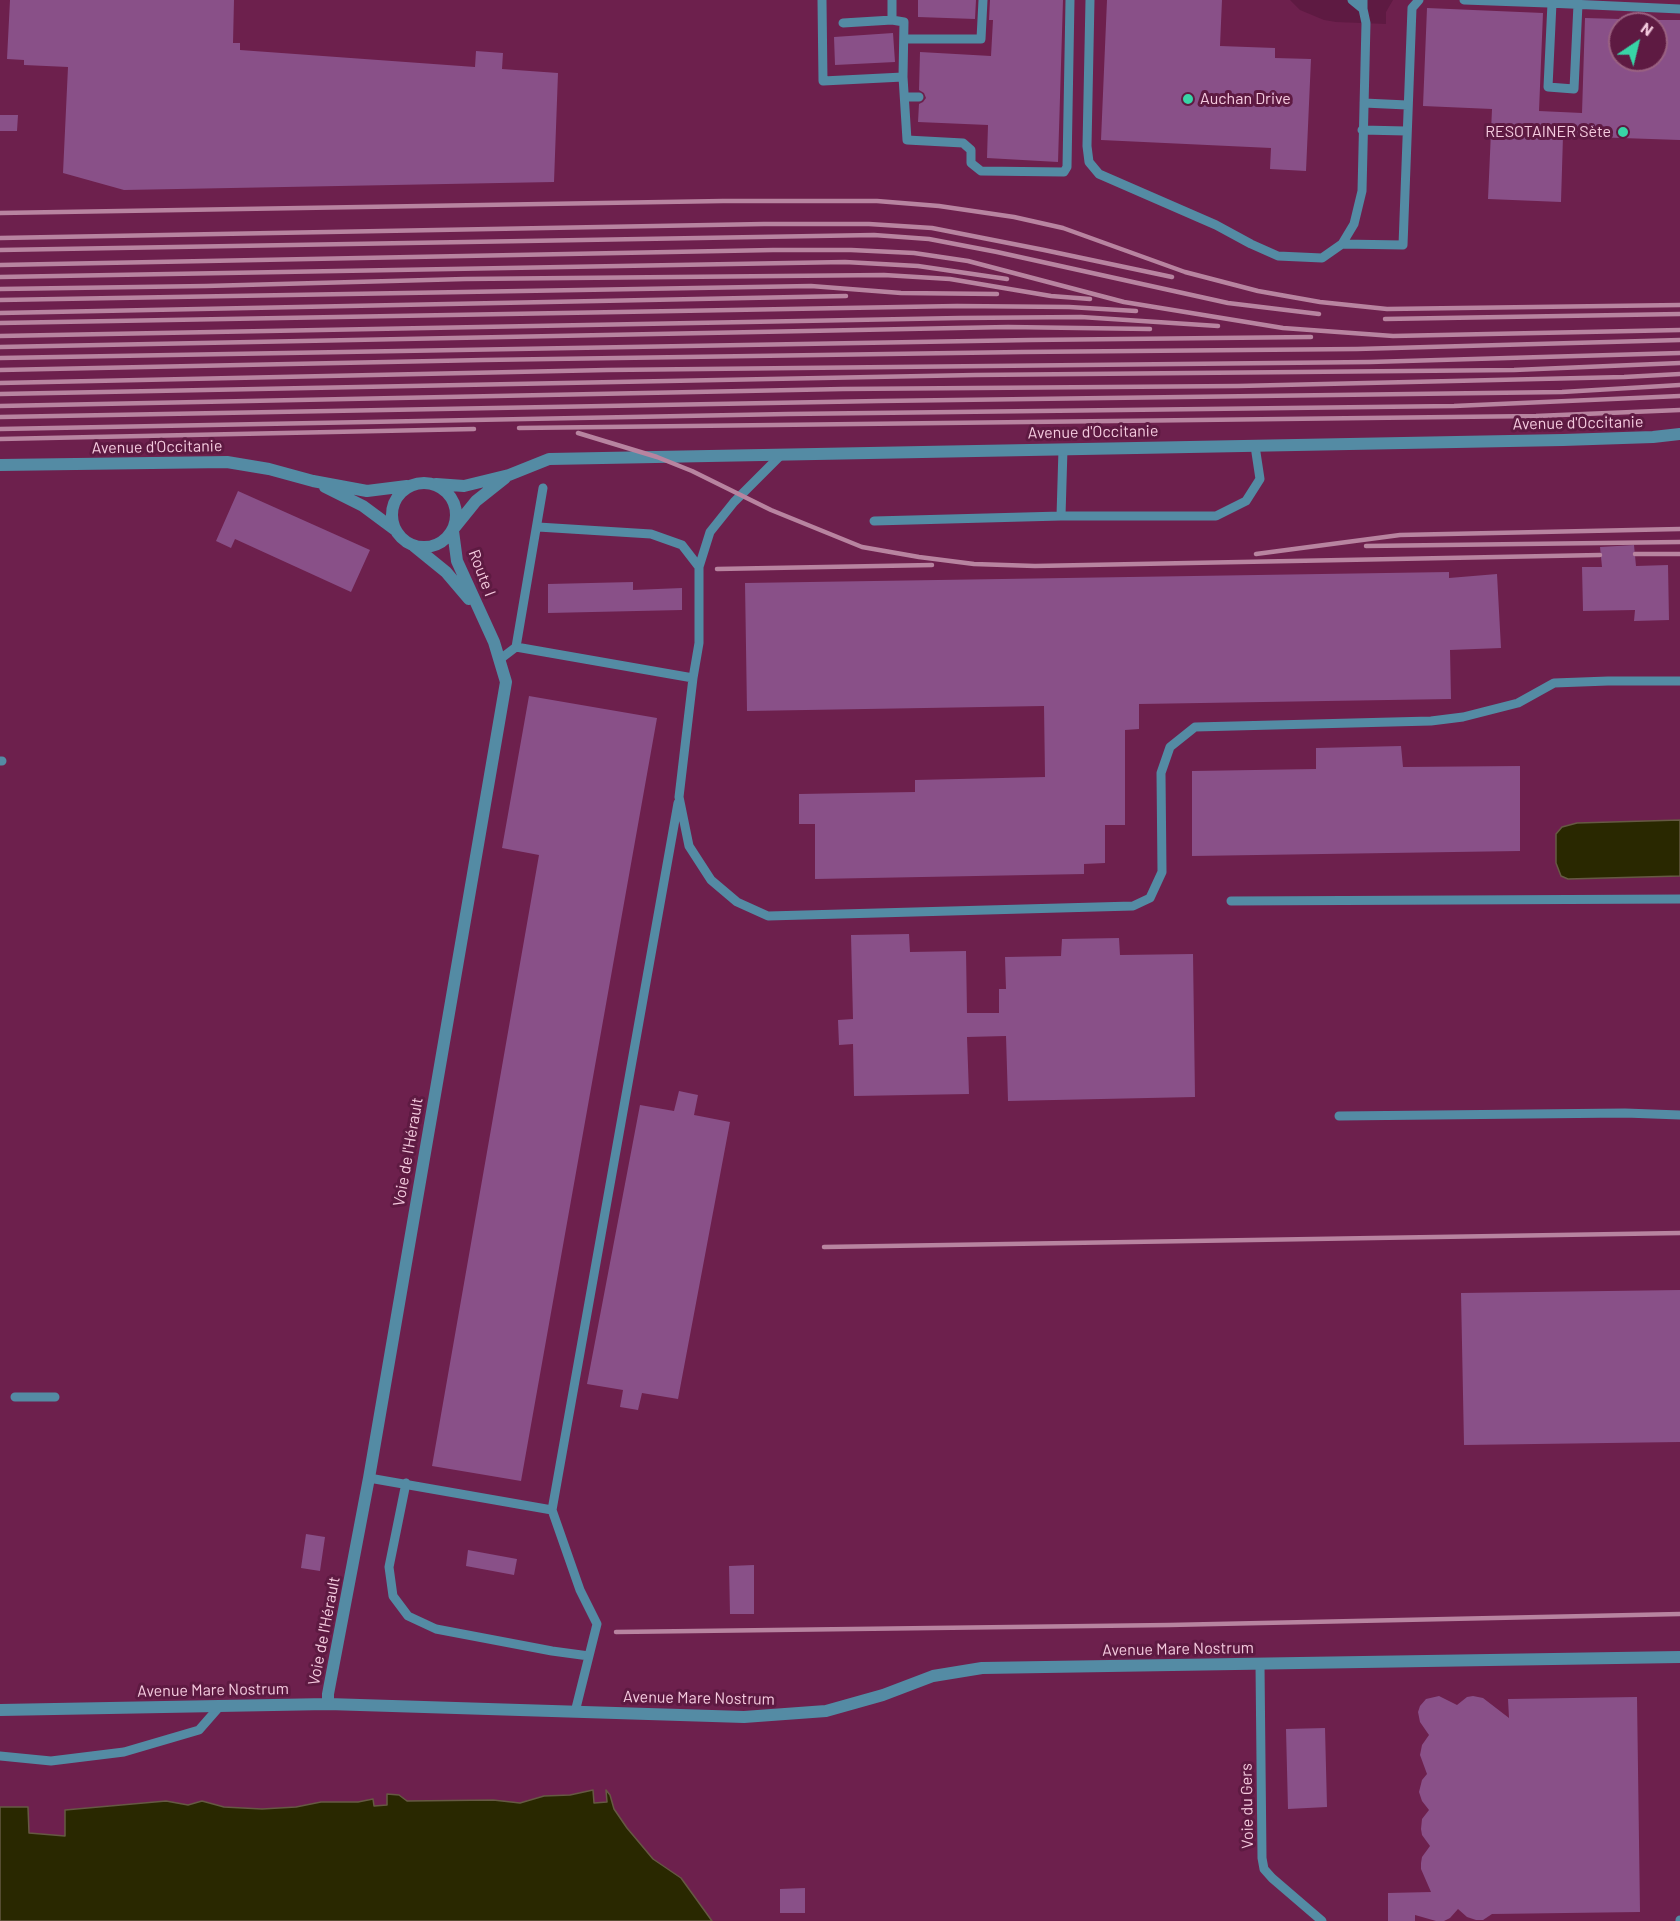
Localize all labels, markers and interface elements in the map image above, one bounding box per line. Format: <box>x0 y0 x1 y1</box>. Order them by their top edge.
north arrow <box>1608 12 1668 72</box>
text: N <box>1638 18 1657 39</box>
place label: Auchan Drive <box>1200 89 1291 109</box>
marker: Auchan Drive <box>1181 92 1195 106</box>
place label: RESOTAINER Sète <box>1485 122 1611 142</box>
marker: RESOTAINER Sète <box>1616 125 1630 139</box>
street label: Avenue d'Occitanie <box>1512 412 1644 434</box>
street label: Avenue d'Occitanie <box>1027 421 1159 443</box>
street label: Avenue d'Occitanie <box>91 436 223 458</box>
street label: Route I <box>464 547 500 599</box>
street label: Voie de l'Hérault <box>389 1096 427 1208</box>
street label: Voie de l'Hérault <box>304 1575 344 1687</box>
street label: Avenue Mare Nostrum <box>1102 1638 1254 1660</box>
street label: Avenue Mare Nostrum <box>137 1679 289 1701</box>
street label: Avenue Mare Nostrum <box>623 1687 775 1709</box>
street label: Voie du Gers <box>1237 1763 1257 1849</box>

